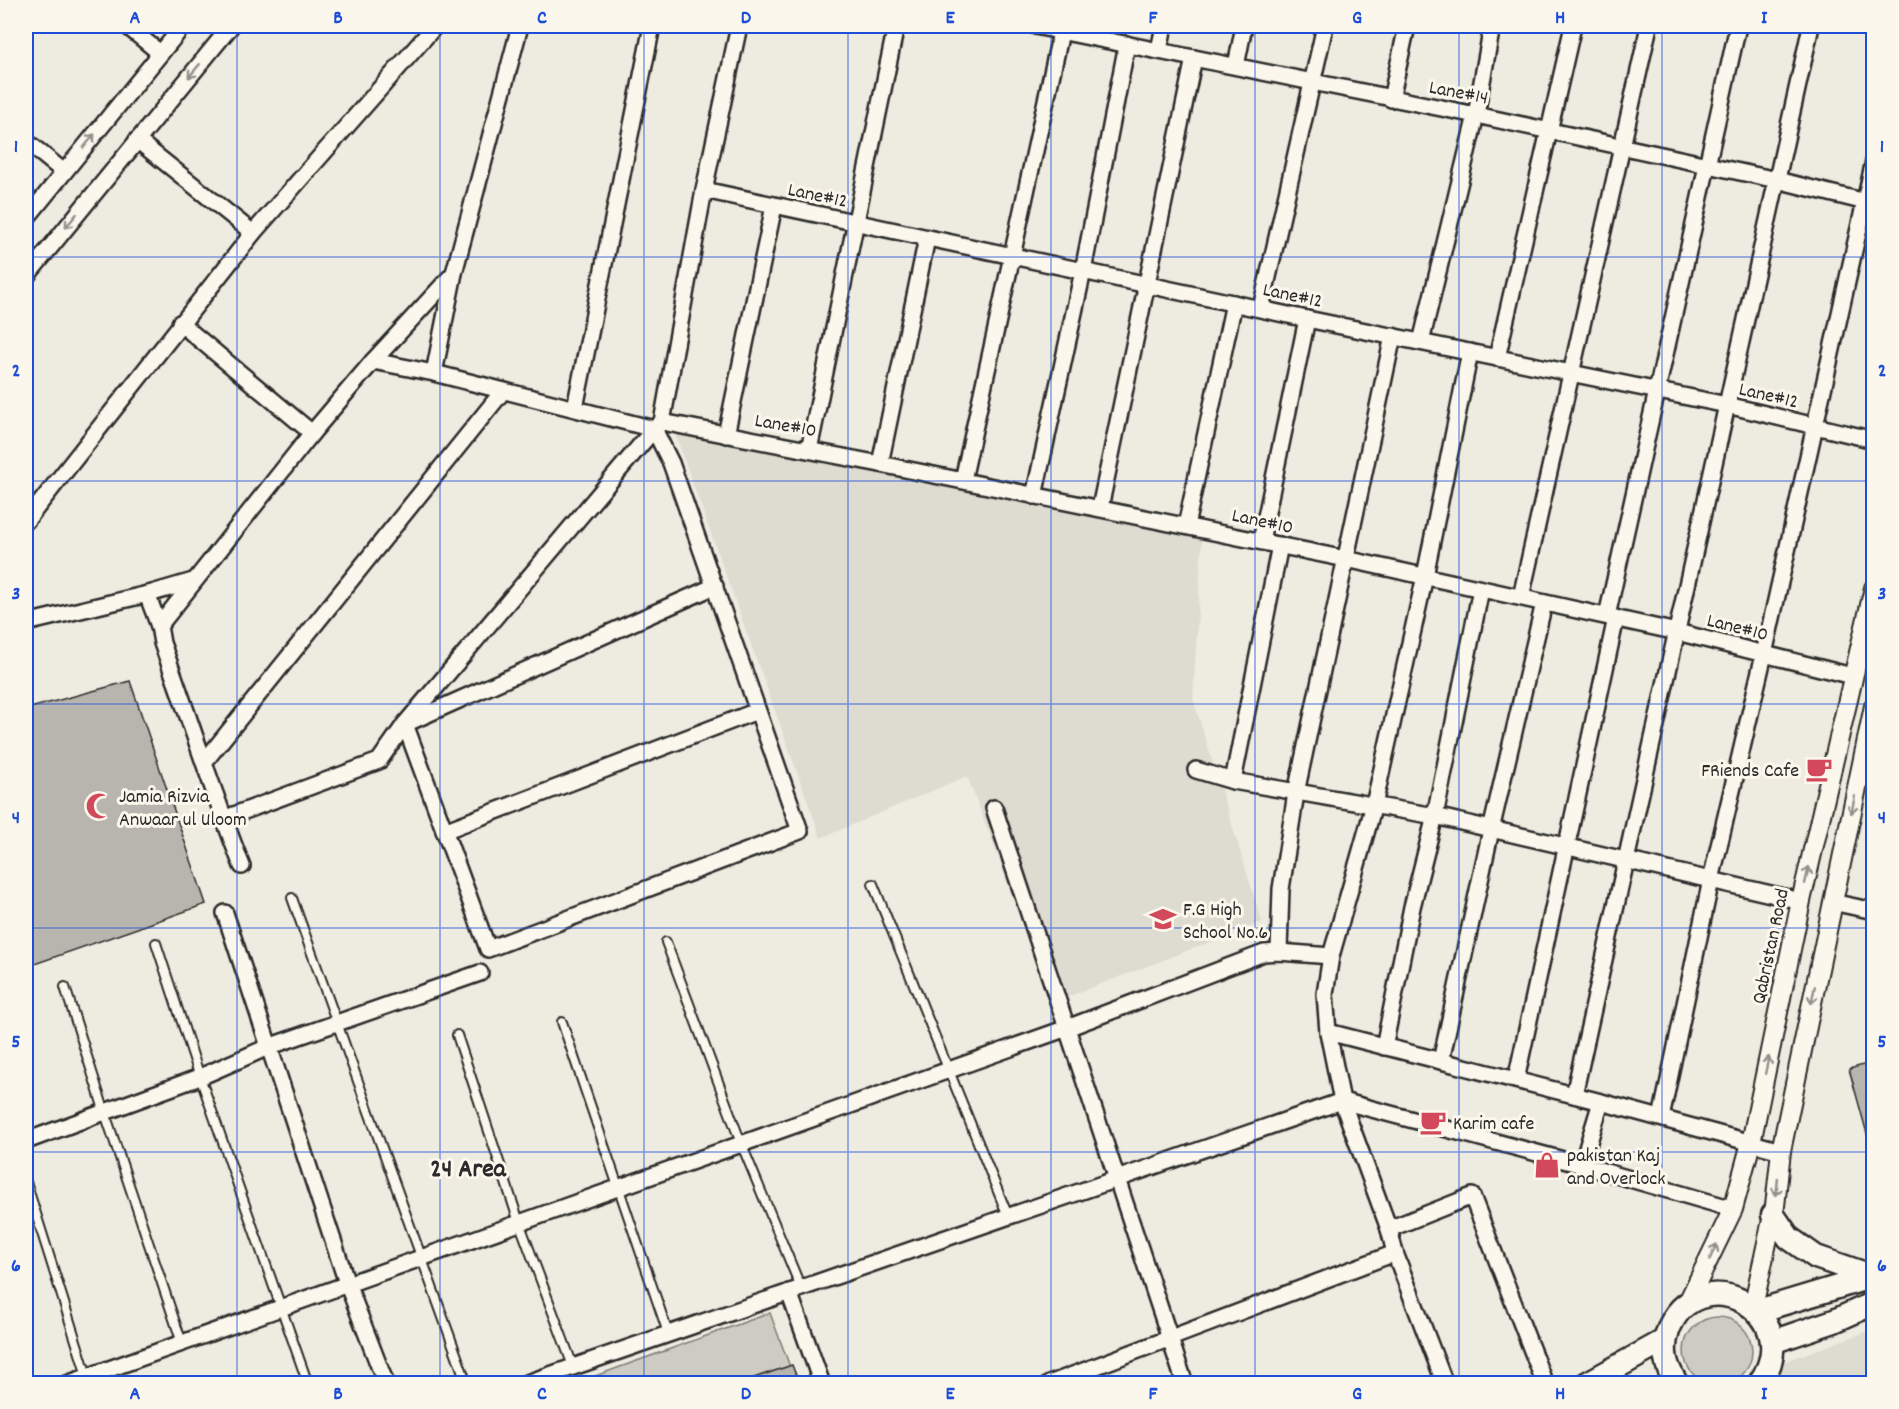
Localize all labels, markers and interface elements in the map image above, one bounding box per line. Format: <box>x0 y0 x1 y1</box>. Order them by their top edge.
text: A <box>130 5 141 33</box>
text: B <box>333 5 343 33</box>
text: C <box>537 5 547 33</box>
text: D <box>741 5 752 33</box>
text: E <box>945 5 955 33</box>
text: F <box>1149 5 1159 33</box>
text: G <box>1352 5 1362 33</box>
text: H <box>1555 5 1565 33</box>
text: I <box>1761 5 1768 33</box>
one-way arrow <box>188 63 201 79</box>
street label: Lane#14 <box>1426 75 1490 113</box>
text: 1 <box>14 134 18 162</box>
one-way arrow <box>82 134 96 149</box>
text: 1 <box>1880 134 1884 162</box>
street label: Lane#12 <box>785 177 850 217</box>
one-way arrow <box>64 213 77 229</box>
street label: Lane#12 <box>1260 277 1325 317</box>
text: 2 <box>12 358 20 386</box>
text: 2 <box>1878 358 1886 386</box>
street label: Lane#12 <box>1736 377 1801 417</box>
street label: Lane#10 <box>752 408 819 446</box>
street label: Lane#10 <box>1229 503 1296 543</box>
text: 3 <box>12 581 20 609</box>
text: 3 <box>1878 581 1886 609</box>
street label: Lane#10 <box>1704 608 1771 650</box>
cafe icon: FRiends Cafe <box>1804 754 1834 784</box>
place label: FRiends Cafe <box>1701 758 1799 786</box>
place label: Jamia Rizvia Anwaar ul Uloom <box>119 784 247 835</box>
mosque icon: Jamia Rizvia Anwaar ul Uloom <box>84 791 114 821</box>
one-way arrow <box>1846 795 1858 814</box>
text: 4 <box>12 805 20 833</box>
text: 4 <box>1878 805 1886 833</box>
one-way arrow <box>1802 865 1813 885</box>
street label: Qabristan Road <box>1746 886 1798 1007</box>
place label: F.G High School No.6 <box>1183 897 1268 948</box>
school or university icon: F.G High School No.6 <box>1148 904 1178 934</box>
one-way arrow <box>1806 986 1818 1005</box>
text: 5 <box>11 1029 21 1057</box>
text: 5 <box>1877 1029 1887 1057</box>
one-way arrow <box>1762 1056 1773 1076</box>
cafe icon: Karim cafe <box>1418 1107 1448 1137</box>
place label: Karim cafe <box>1453 1111 1534 1139</box>
place label: pakistan Kaj and Overlock <box>1567 1143 1666 1194</box>
shop icon: pakistan Kaj and Overlock <box>1532 1150 1562 1180</box>
district label: 24 Area <box>430 1152 507 1189</box>
one-way arrow <box>1771 1177 1782 1197</box>
one-way arrow <box>1708 1243 1720 1261</box>
text: 6 <box>11 1253 21 1281</box>
text: 6 <box>1877 1253 1887 1281</box>
text: A <box>130 1381 141 1409</box>
text: B <box>333 1381 343 1409</box>
text: C <box>537 1381 547 1409</box>
text: D <box>741 1381 752 1409</box>
text: E <box>945 1381 955 1409</box>
text: F <box>1149 1381 1159 1409</box>
text: G <box>1352 1381 1362 1409</box>
text: H <box>1555 1381 1565 1409</box>
text: I <box>1761 1381 1768 1409</box>

